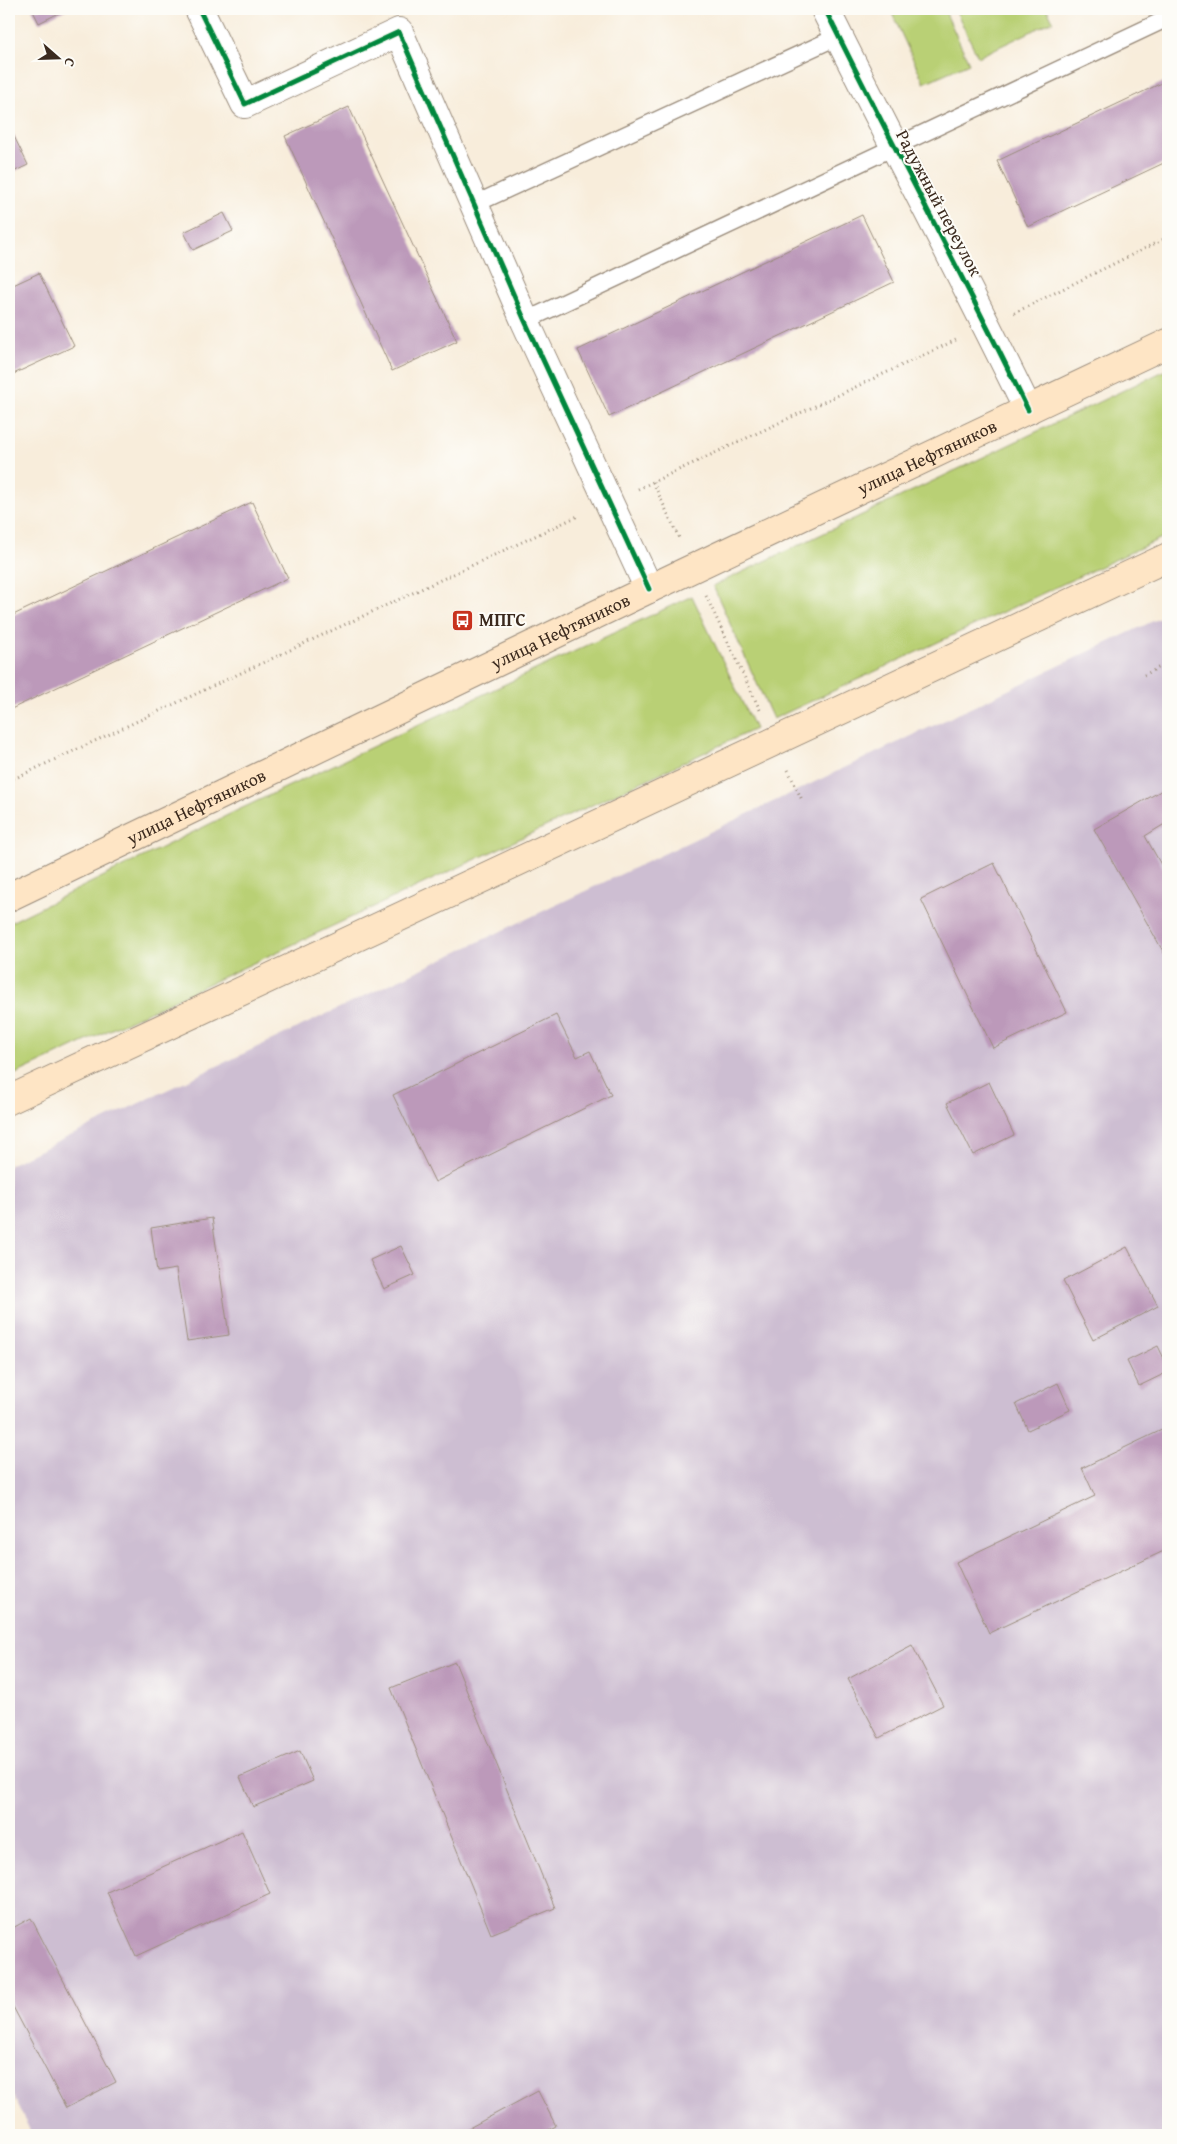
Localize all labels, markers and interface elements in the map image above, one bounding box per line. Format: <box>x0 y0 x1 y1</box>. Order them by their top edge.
north arrow <box>32 32 82 82</box>
text: С <box>59 55 81 70</box>
street label: Радужный переулок <box>889 125 990 281</box>
street label: улица Нефтяников <box>852 412 1001 502</box>
street label: улица Нефтяников <box>485 586 635 677</box>
place label: МПГС <box>479 606 526 633</box>
bus stop icon: МПГС <box>451 608 475 632</box>
street label: улица Нефтяников <box>121 761 271 852</box>

